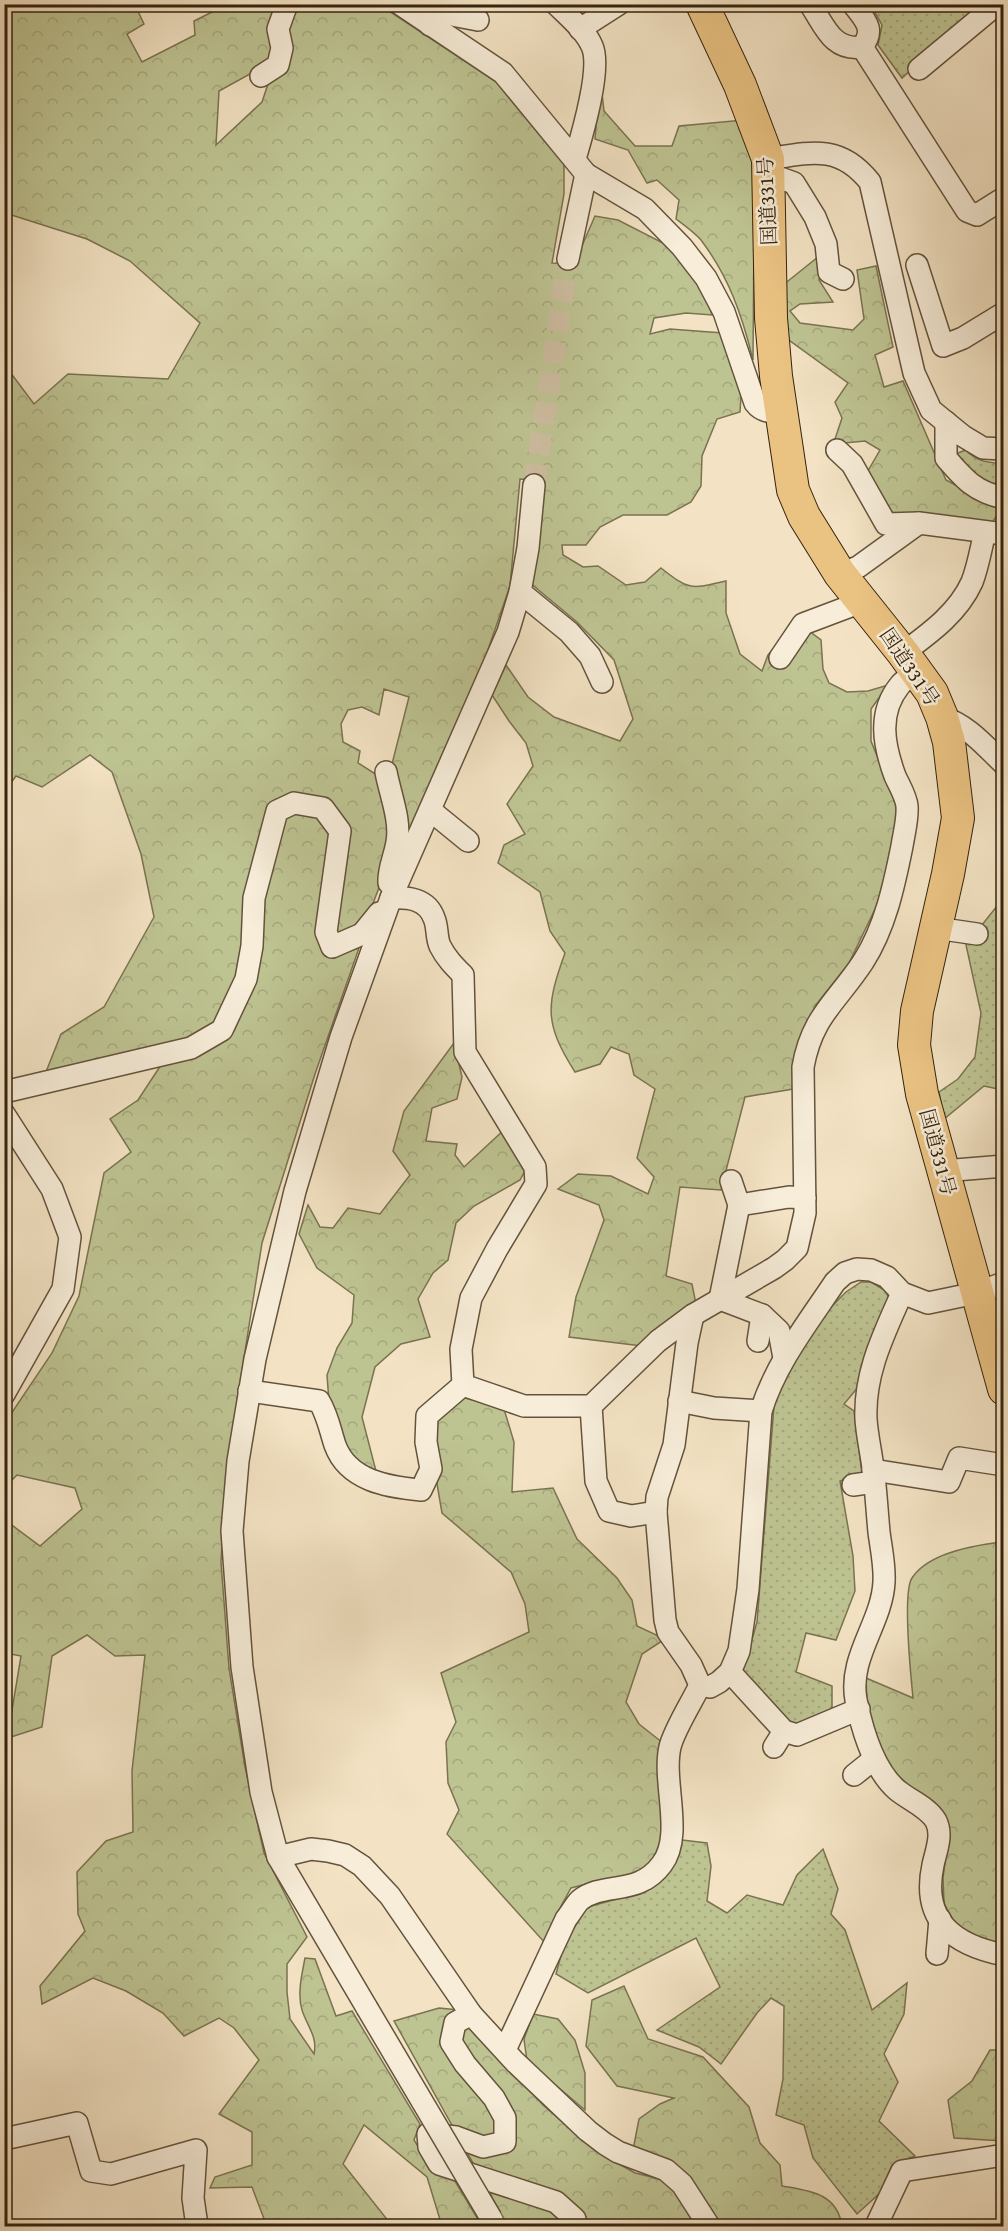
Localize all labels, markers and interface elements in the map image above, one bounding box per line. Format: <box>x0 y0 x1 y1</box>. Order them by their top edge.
street label: 国道331号 <box>750 156 783 246</box>
street label: 国道331号 <box>874 622 947 712</box>
street label: 国道331号 <box>913 1105 964 1199</box>

